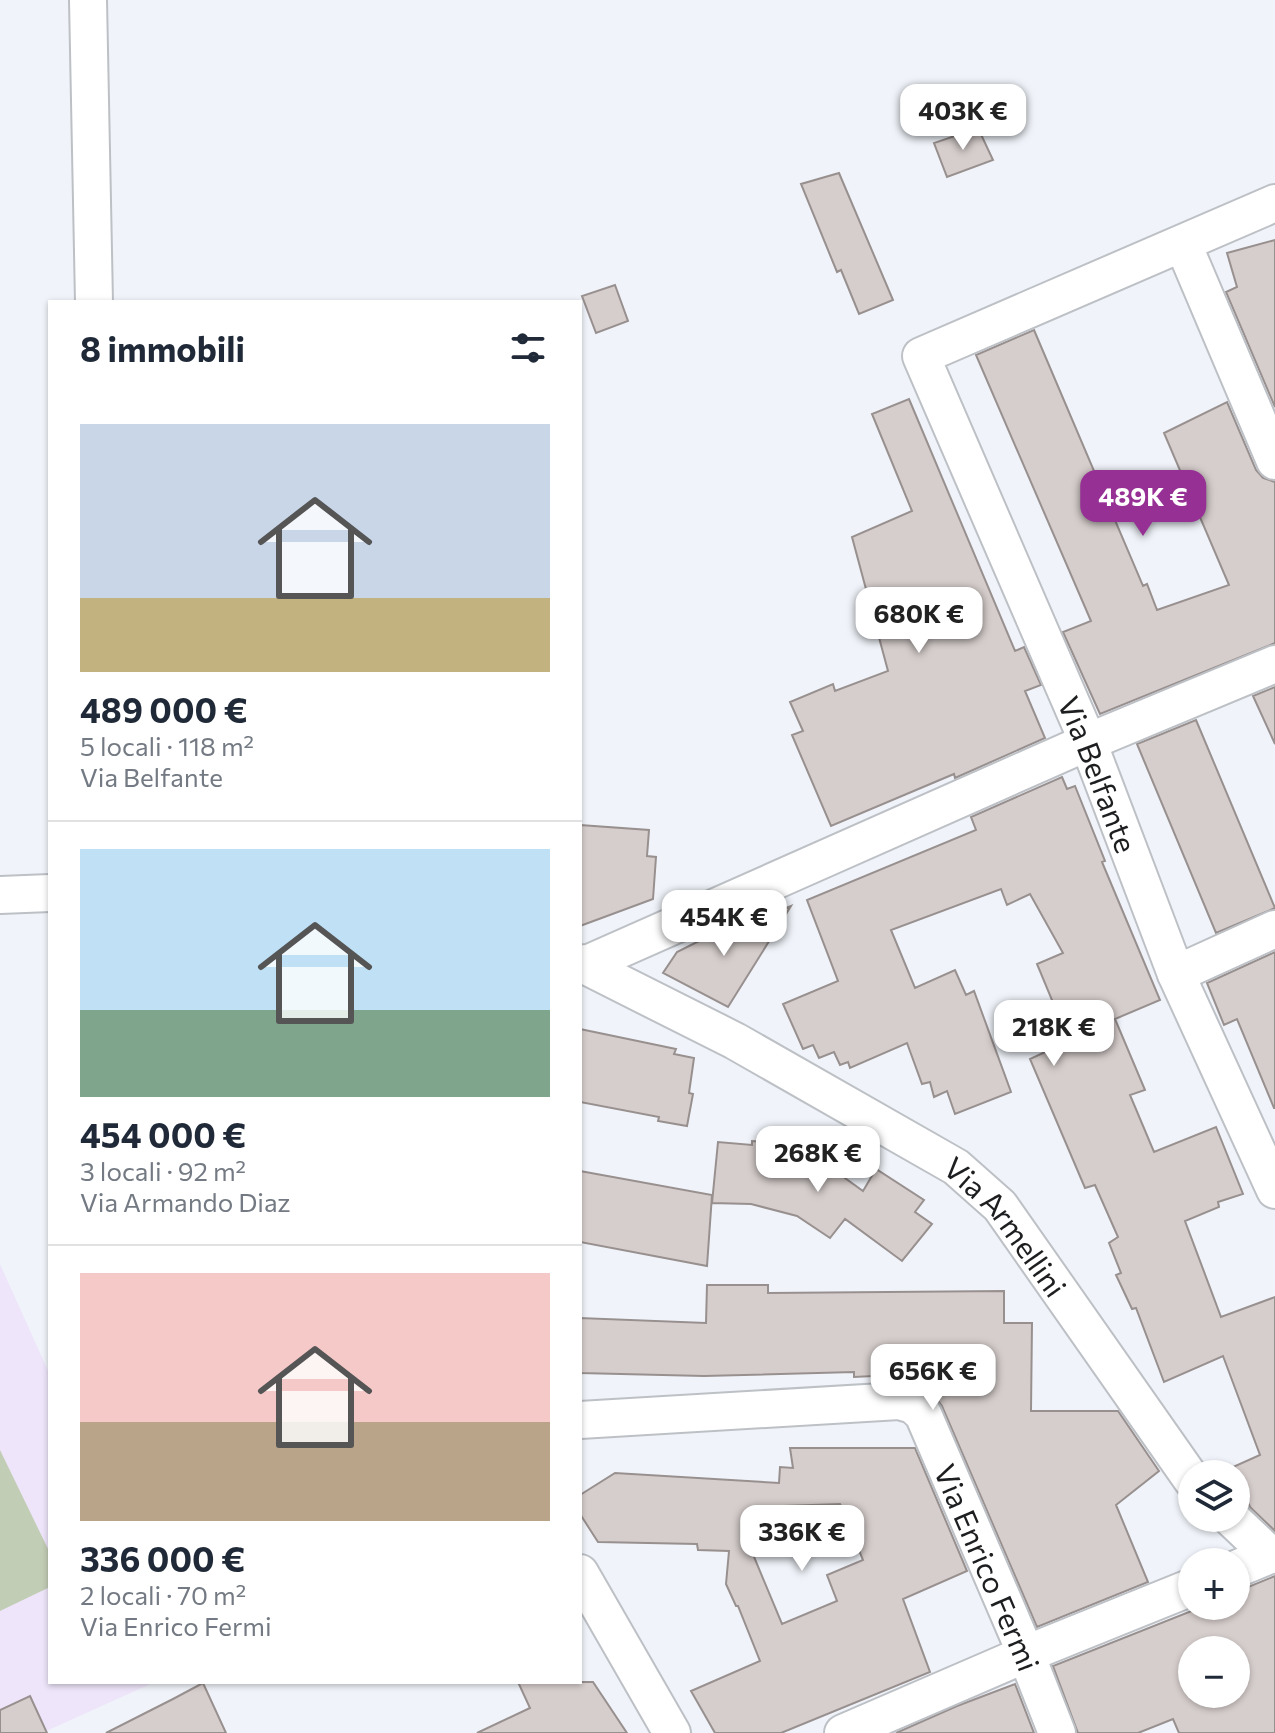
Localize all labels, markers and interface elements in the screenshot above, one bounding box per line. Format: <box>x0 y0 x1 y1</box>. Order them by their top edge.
pin: 403K € <box>898 84 1028 152</box>
text: 403K € <box>918 94 1008 125</box>
icon: filters <box>506 326 550 370</box>
text: 8 immobili <box>80 327 245 369</box>
pin: 489K € <box>1078 470 1208 538</box>
icon: home <box>243 476 387 620</box>
text: 489K € <box>1098 480 1188 511</box>
pin: 680K € <box>854 587 984 655</box>
text: 680K € <box>874 597 964 628</box>
text: 489 000 € <box>80 688 248 730</box>
street label: Via Belfante <box>1052 690 1147 857</box>
text: 5 locali · 118 m² <box>80 730 254 761</box>
text: Via Belfante <box>80 761 223 792</box>
pin: 454K € <box>659 890 789 958</box>
text: 454K € <box>680 900 768 931</box>
icon: home <box>243 901 387 1045</box>
pin: 218K € <box>989 1000 1119 1068</box>
text: 218K € <box>1012 1010 1096 1041</box>
text: 454 000 € <box>80 1113 246 1155</box>
pin: 268K € <box>753 1126 883 1194</box>
text: 268K € <box>774 1136 862 1167</box>
street label: Via Armellini <box>938 1148 1076 1303</box>
text: 3 locali · 92 m² <box>80 1155 246 1186</box>
text: Via Armando Diaz <box>80 1186 291 1217</box>
icon: home <box>243 1325 387 1469</box>
pin: 656K € <box>868 1344 998 1412</box>
text: 656K € <box>889 1354 977 1385</box>
street label: Via Enrico Fermi <box>928 1458 1049 1676</box>
map controls <box>1178 1460 1250 1708</box>
button: layers <box>1178 1460 1250 1532</box>
pin: 336K € <box>737 1505 867 1573</box>
text: 336K € <box>758 1515 846 1546</box>
text: 336 000 € <box>80 1537 245 1579</box>
button: + <box>1178 1548 1250 1620</box>
text: 2 locali · 70 m² <box>80 1579 246 1610</box>
text: Via Enrico Fermi <box>80 1610 272 1641</box>
button: − <box>1178 1636 1250 1708</box>

